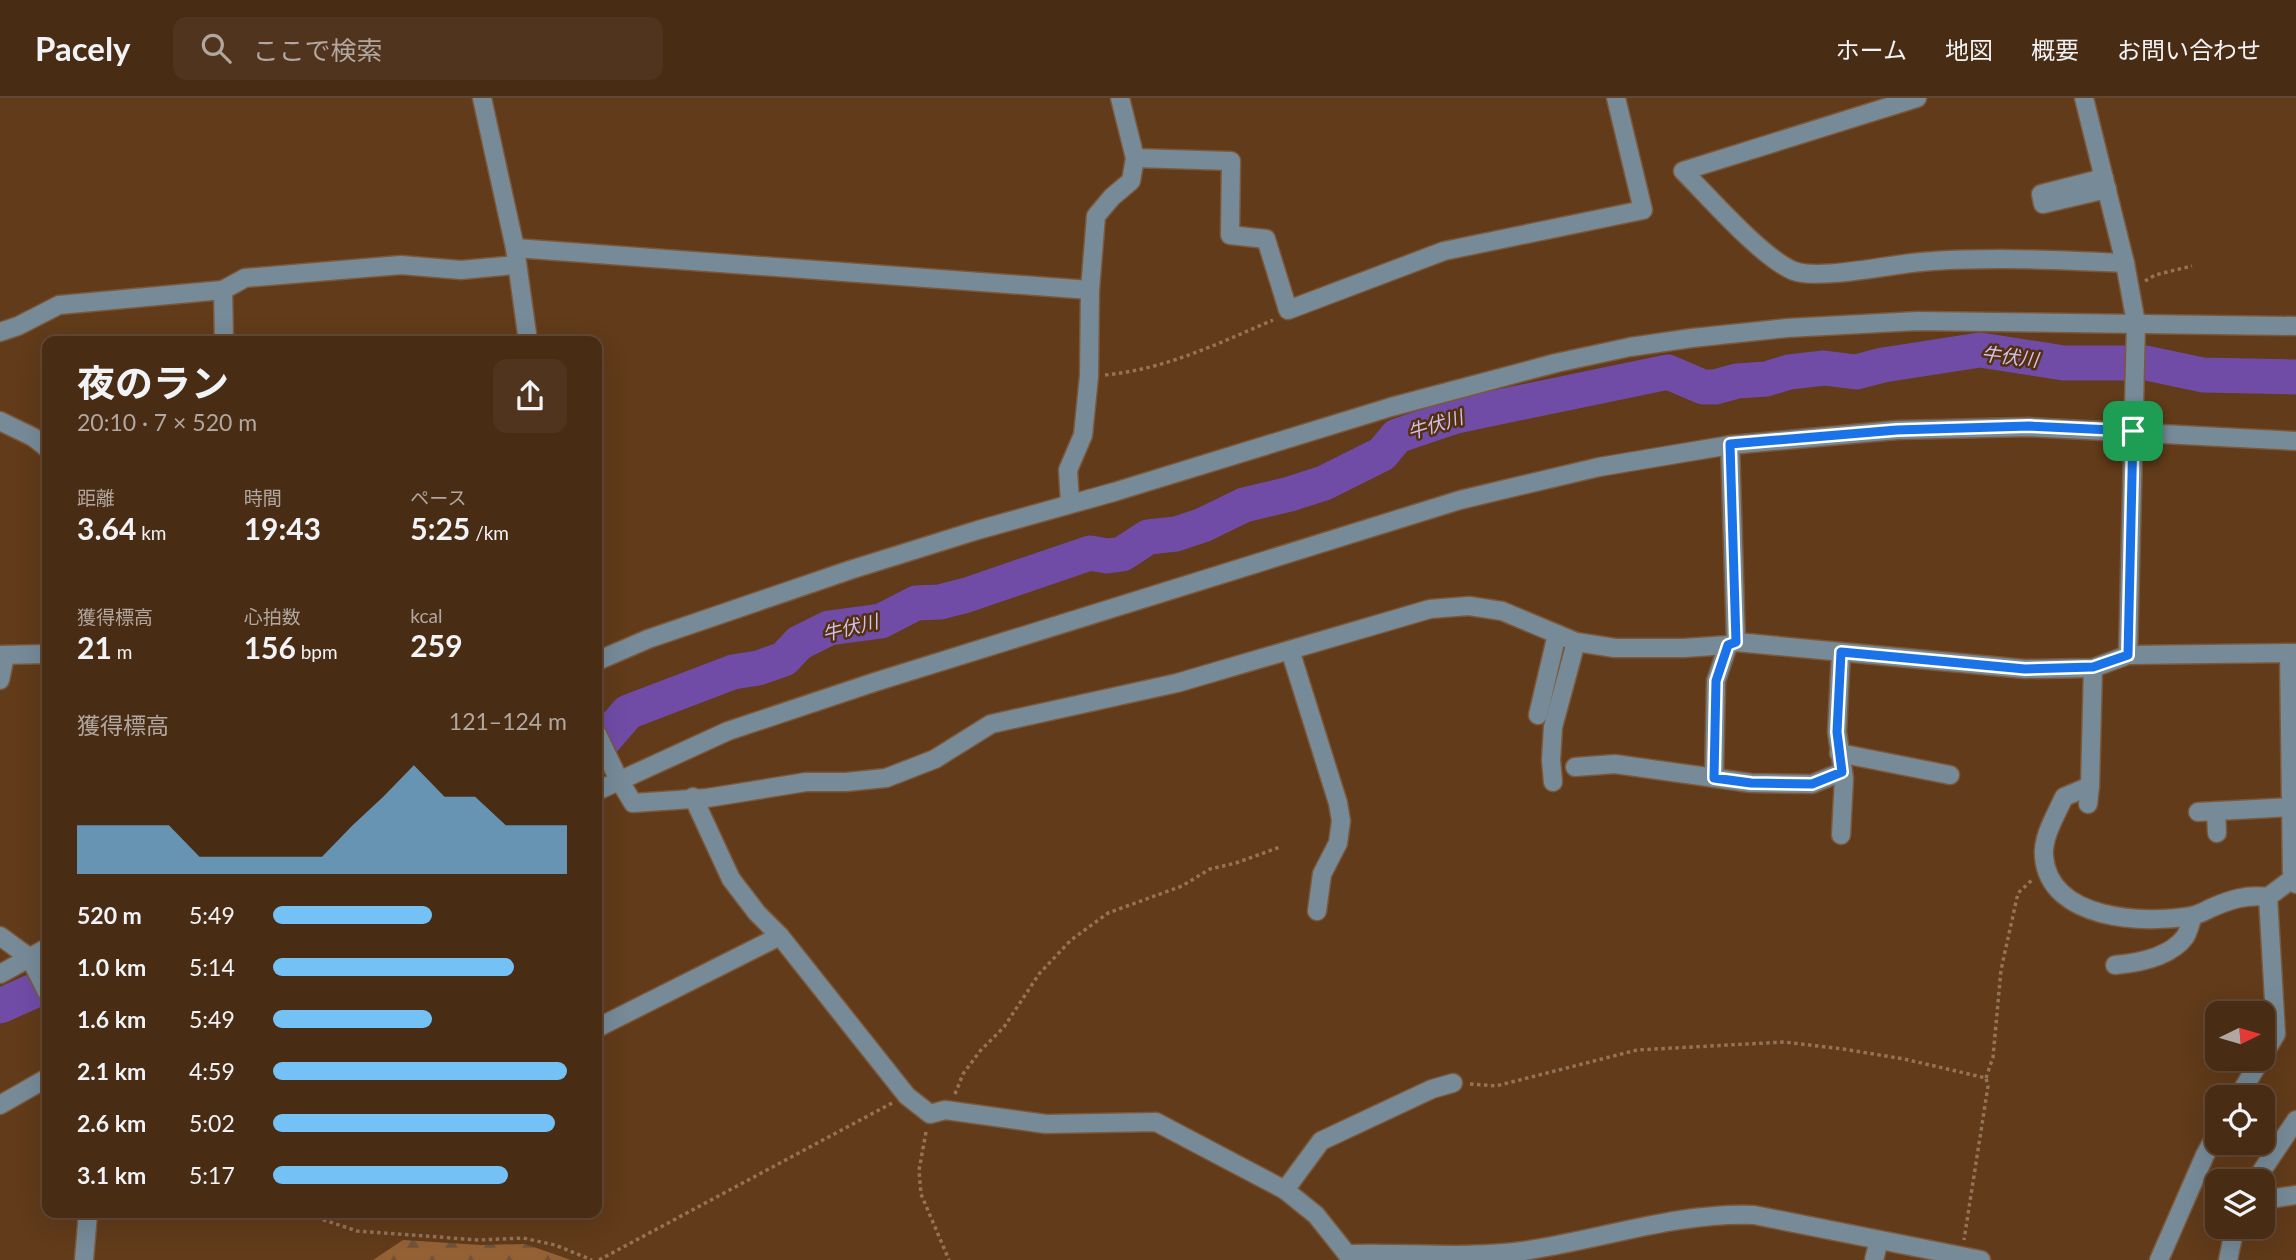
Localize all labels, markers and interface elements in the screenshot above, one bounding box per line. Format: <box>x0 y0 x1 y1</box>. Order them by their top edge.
search box <box>173 17 663 80</box>
text: Pacely <box>35 28 131 68</box>
icon: search <box>197 29 235 67</box>
text: ここで検索 <box>253 34 383 66</box>
text: ホーム <box>1836 35 1907 64</box>
text: 地図 <box>1945 35 1993 64</box>
text: 概要 <box>2031 35 2079 64</box>
text: お問い合わせ <box>2117 35 2261 64</box>
water label: 牛伏川 <box>1980 341 2042 371</box>
text: 夜のラン <box>77 359 229 405</box>
button: share <box>493 359 567 433</box>
pin <box>2103 401 2163 461</box>
water label: 牛伏川 <box>1404 404 1468 443</box>
text: 20:10 · 7 × 520 m <box>77 408 257 436</box>
icon: arrive <box>2114 412 2152 450</box>
text: 距離 <box>77 486 115 509</box>
text: 時間 <box>244 486 282 509</box>
text: ペース <box>410 486 466 509</box>
text: 3.64 <box>77 510 136 546</box>
text: 19:43 <box>244 510 321 546</box>
text: 5:25 <box>410 510 470 546</box>
text: km <box>136 521 166 544</box>
text: /km <box>470 521 509 544</box>
text: kcal <box>410 604 442 627</box>
text: 獲得標高 <box>77 605 153 628</box>
text: 心拍数 <box>244 605 301 628</box>
water label: 牛伏川 <box>820 608 882 645</box>
text: 259 <box>410 627 463 663</box>
text: 21 <box>77 629 112 665</box>
text: 156 <box>244 629 296 665</box>
text: m <box>112 640 132 663</box>
text: bpm <box>296 640 338 663</box>
text: 121–124 m <box>449 707 567 735</box>
text: 獲得標高 <box>77 711 169 739</box>
text: 520 m <box>77 901 142 929</box>
text: 5:49 <box>189 901 235 929</box>
text: 1.0 km <box>77 953 146 981</box>
text: 5:14 <box>189 953 235 981</box>
north arrow <box>2205 1001 2275 1071</box>
map controls <box>2205 1001 2275 1239</box>
text: 1.6 km <box>77 1005 146 1033</box>
text: 5:49 <box>189 1005 235 1033</box>
text: 2.1 km <box>77 1057 146 1085</box>
text: 4:59 <box>189 1057 235 1085</box>
button: locate <box>2205 1085 2275 1155</box>
text: 2.6 km <box>77 1109 146 1137</box>
text: 5:02 <box>189 1109 235 1137</box>
text: 3.1 km <box>77 1161 146 1189</box>
text: 5:17 <box>189 1161 235 1189</box>
button: layers <box>2205 1169 2275 1239</box>

